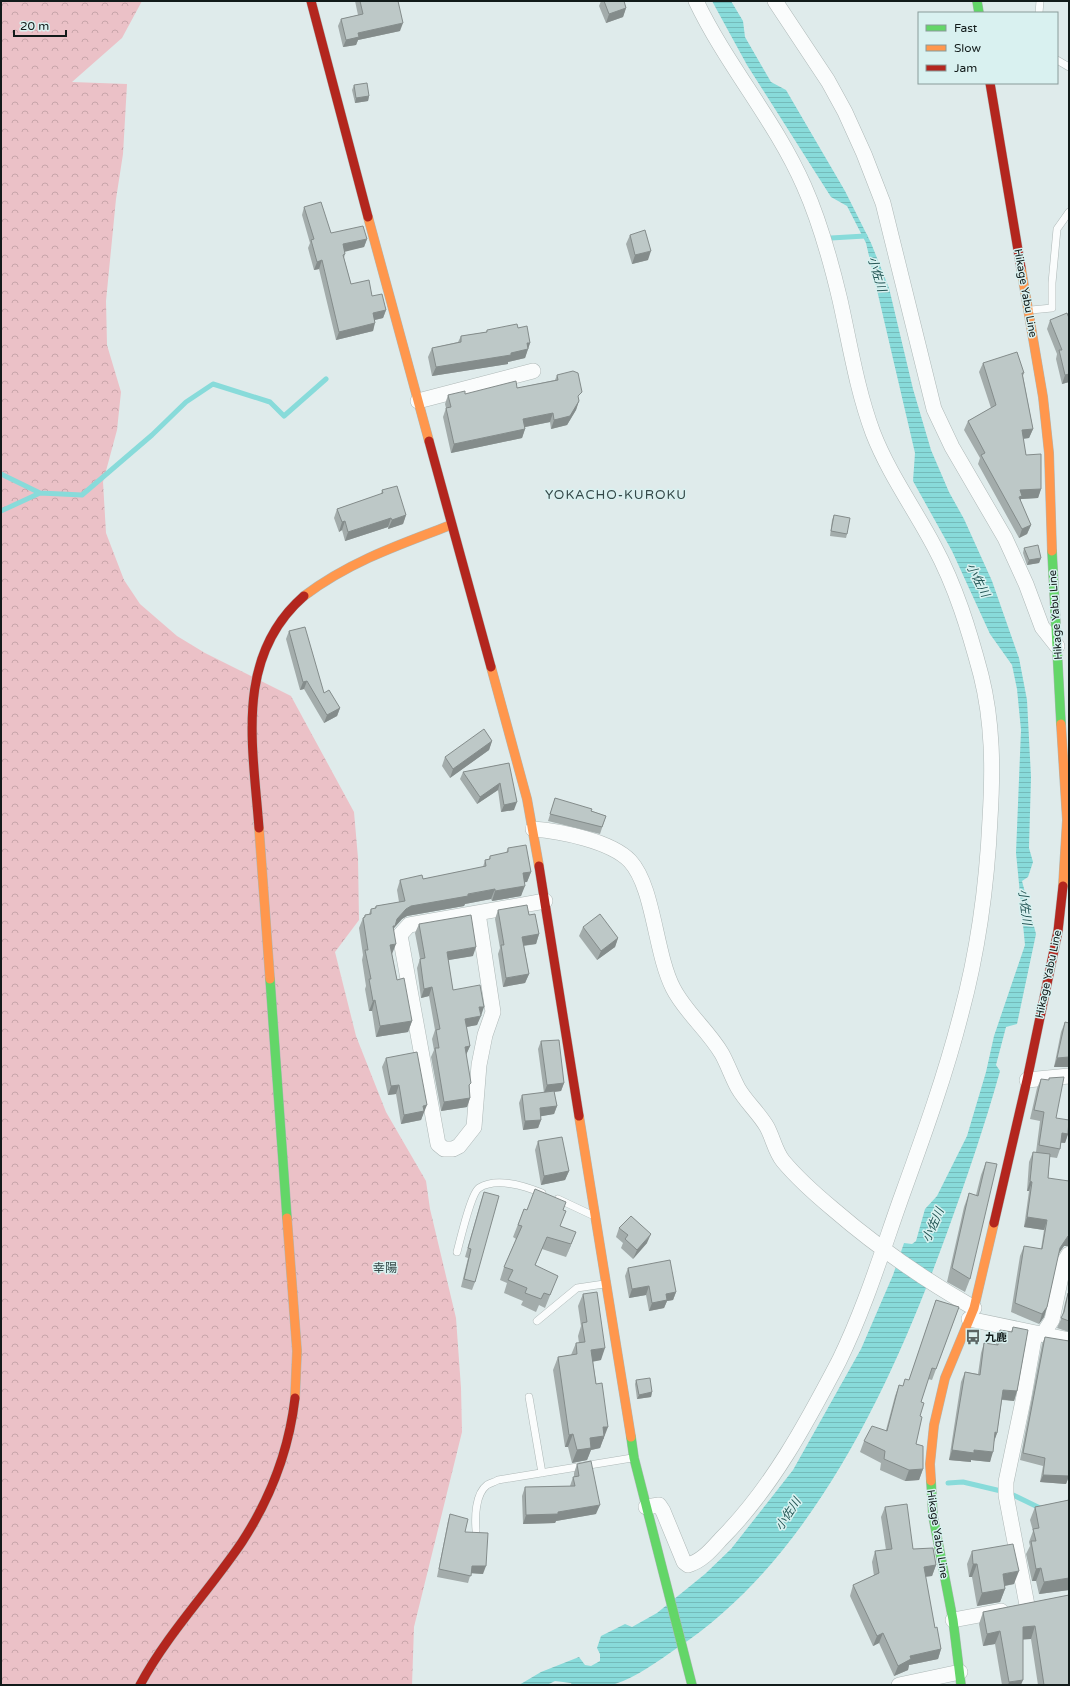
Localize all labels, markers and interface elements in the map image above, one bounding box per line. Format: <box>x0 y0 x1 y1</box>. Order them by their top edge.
scale bar <box>14 12 66 38</box>
legend <box>918 12 1058 84</box>
text: 20 m <box>20 19 49 33</box>
text: Fast <box>954 21 978 35</box>
text: Slow <box>954 41 981 55</box>
text: Jam <box>954 61 977 75</box>
street label: Hikage Yabu Line <box>1011 248 1040 338</box>
water label: 小佐川 <box>865 255 890 295</box>
district label: YOKACHO-KUROKU <box>545 487 687 503</box>
water label: 小佐川 <box>964 561 993 601</box>
street label: Hikage Yabu Line <box>1046 570 1065 660</box>
water label: 小佐川 <box>1016 888 1034 928</box>
street label: Hikage Yabu Line <box>1033 929 1064 1019</box>
water label: 小佐川 <box>919 1204 948 1244</box>
district label: 幸陽 <box>373 1261 397 1275</box>
bus stop icon: 九鹿 <box>964 1328 982 1346</box>
place label: 九鹿 <box>985 1331 1007 1344</box>
street label: Hikage Yabu Line <box>924 1489 951 1579</box>
water label: 小佐川 <box>772 1493 805 1533</box>

